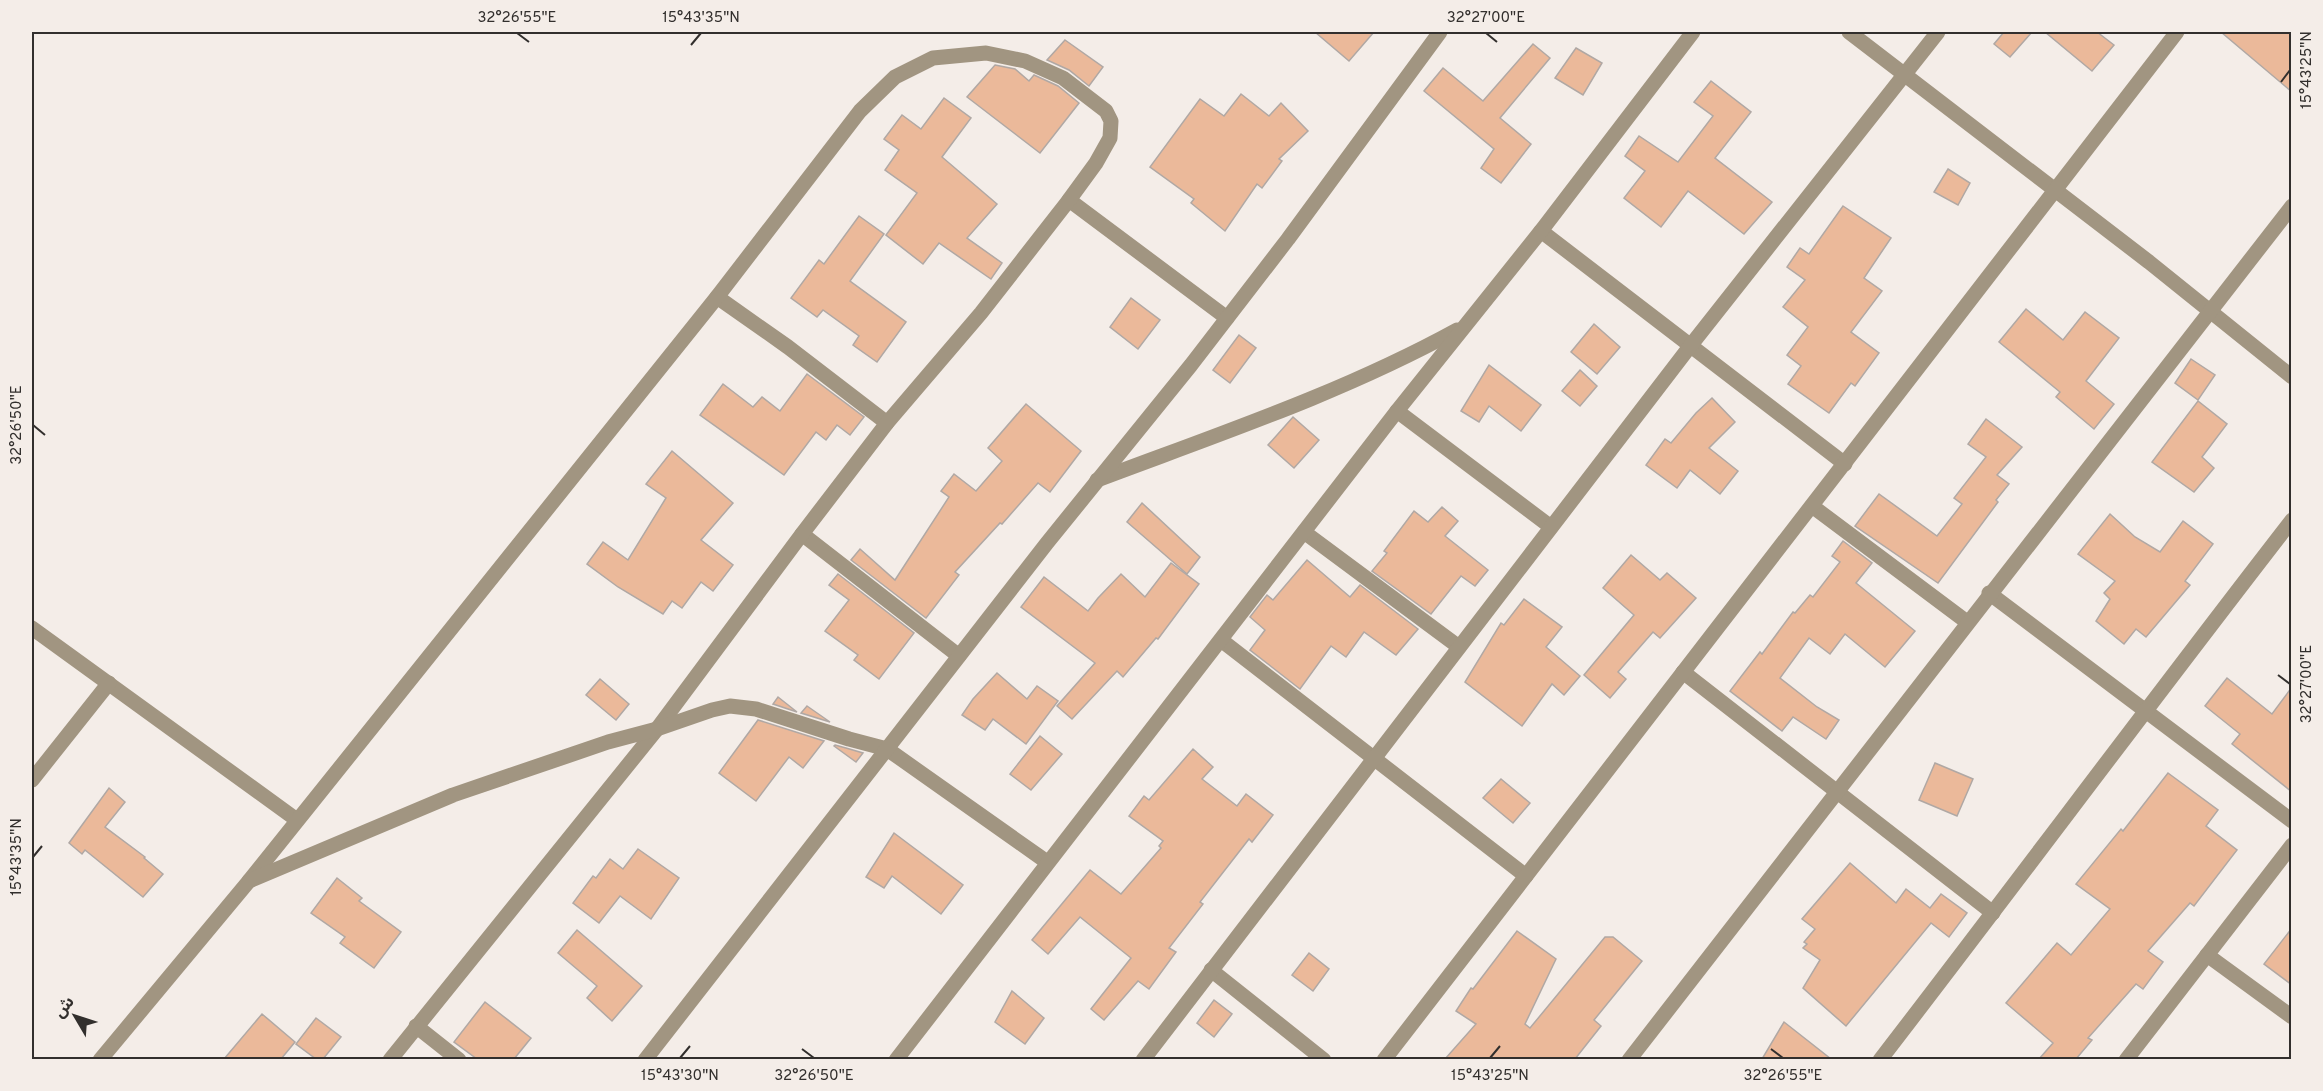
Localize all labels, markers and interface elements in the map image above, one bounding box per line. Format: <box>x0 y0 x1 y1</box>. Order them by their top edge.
text: 32°26'55"E <box>477 9 557 28</box>
text: 15°43'35"N <box>662 9 740 28</box>
text: 32°27'00"E <box>1447 9 1525 28</box>
text: 15°43'25"N <box>2298 31 2317 109</box>
text: 32°26'50"E <box>8 385 27 465</box>
text: 32°27'00"E <box>2298 645 2317 723</box>
text: 15°43'35"N <box>8 818 27 896</box>
north arrow <box>45 986 105 1046</box>
text: ش <box>50 993 80 1023</box>
text: 15°43'30"N <box>641 1067 719 1086</box>
text: 32°26'50"E <box>774 1067 854 1086</box>
text: 15°43'25"N <box>1451 1067 1529 1086</box>
text: 32°26'55"E <box>1743 1067 1823 1086</box>

